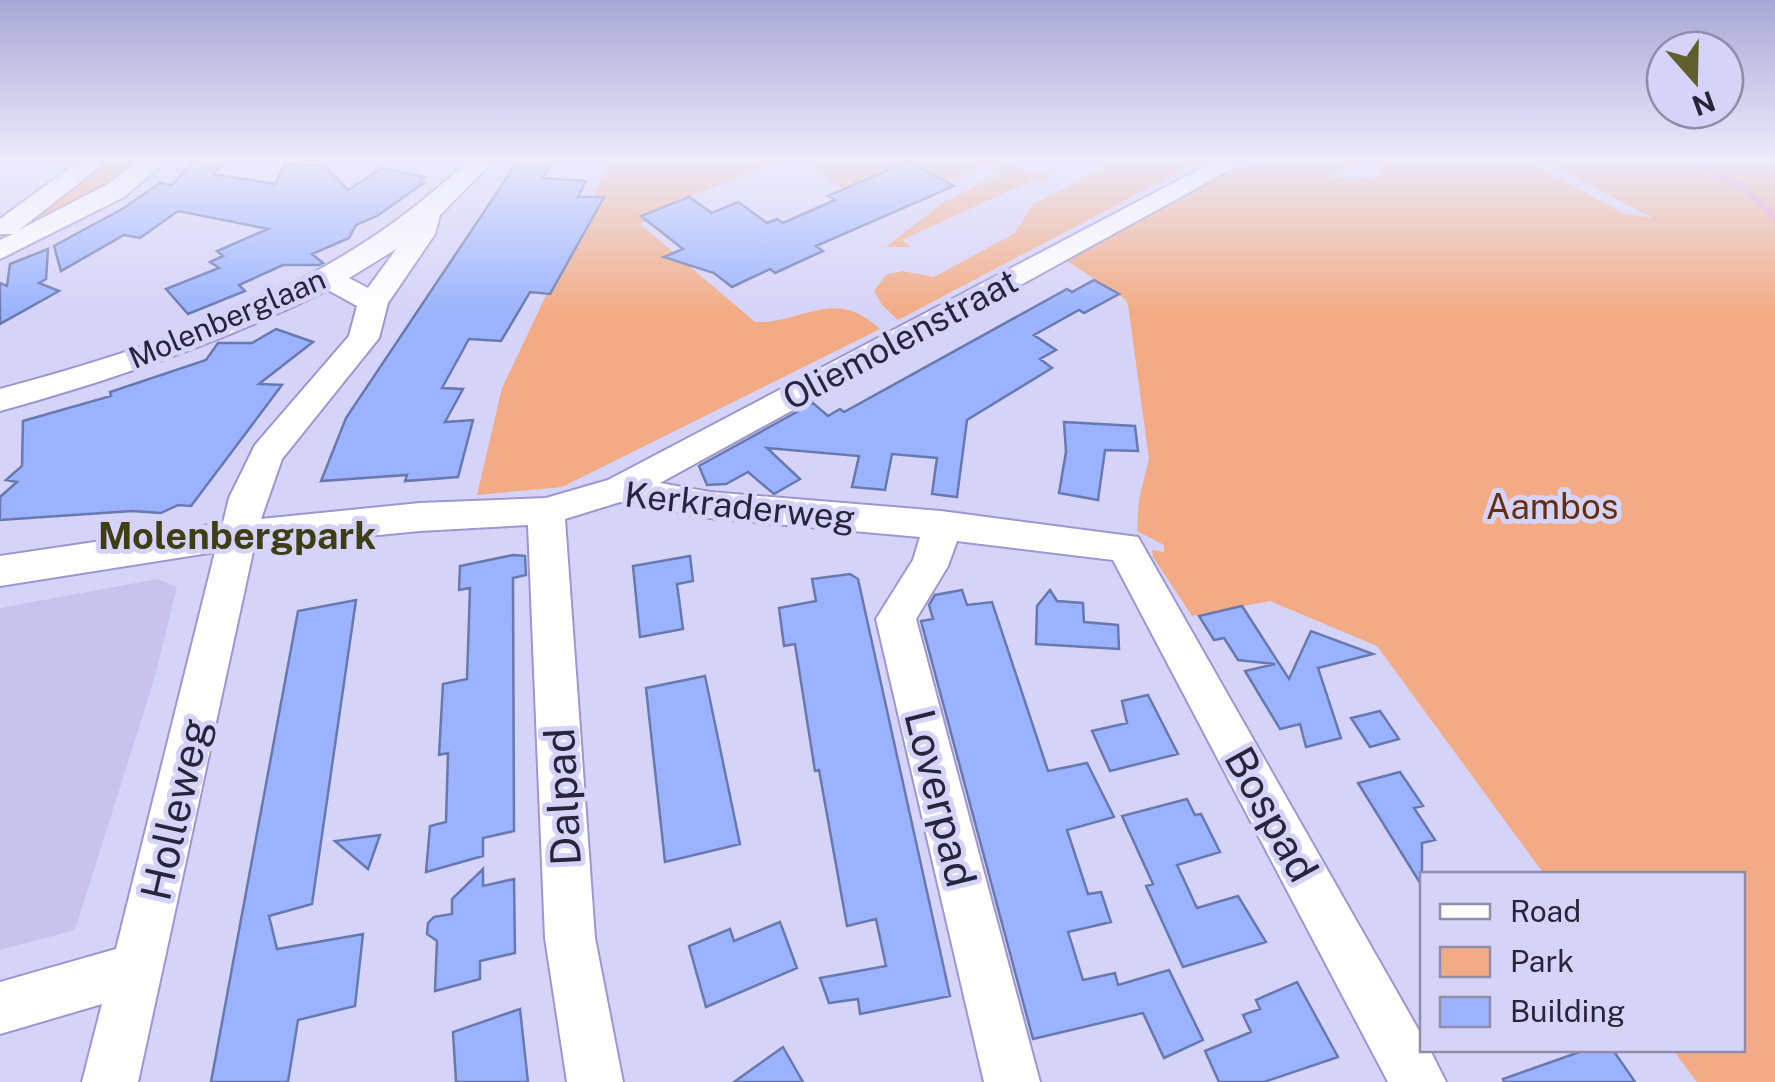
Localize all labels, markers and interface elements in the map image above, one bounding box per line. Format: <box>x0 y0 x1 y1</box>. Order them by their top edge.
north arrow <box>1645 30 1745 130</box>
text: N <box>1688 85 1720 123</box>
street label: Molenberglaan <box>123 260 331 376</box>
street label: Oliemolenstraat <box>776 260 1024 418</box>
street label: Kerkraderweg <box>623 474 857 538</box>
park label: Aambos <box>1486 486 1618 527</box>
district label: Molenbergpark <box>98 513 376 558</box>
street label: Loverpad <box>895 704 987 892</box>
street label: Holleweg <box>130 713 220 905</box>
street label: Dalpad <box>534 727 590 867</box>
street label: Bospad <box>1215 738 1329 890</box>
legend <box>1420 872 1745 1052</box>
text: Road <box>1510 893 1581 929</box>
text: Park <box>1510 943 1574 979</box>
text: Building <box>1510 993 1625 1029</box>

